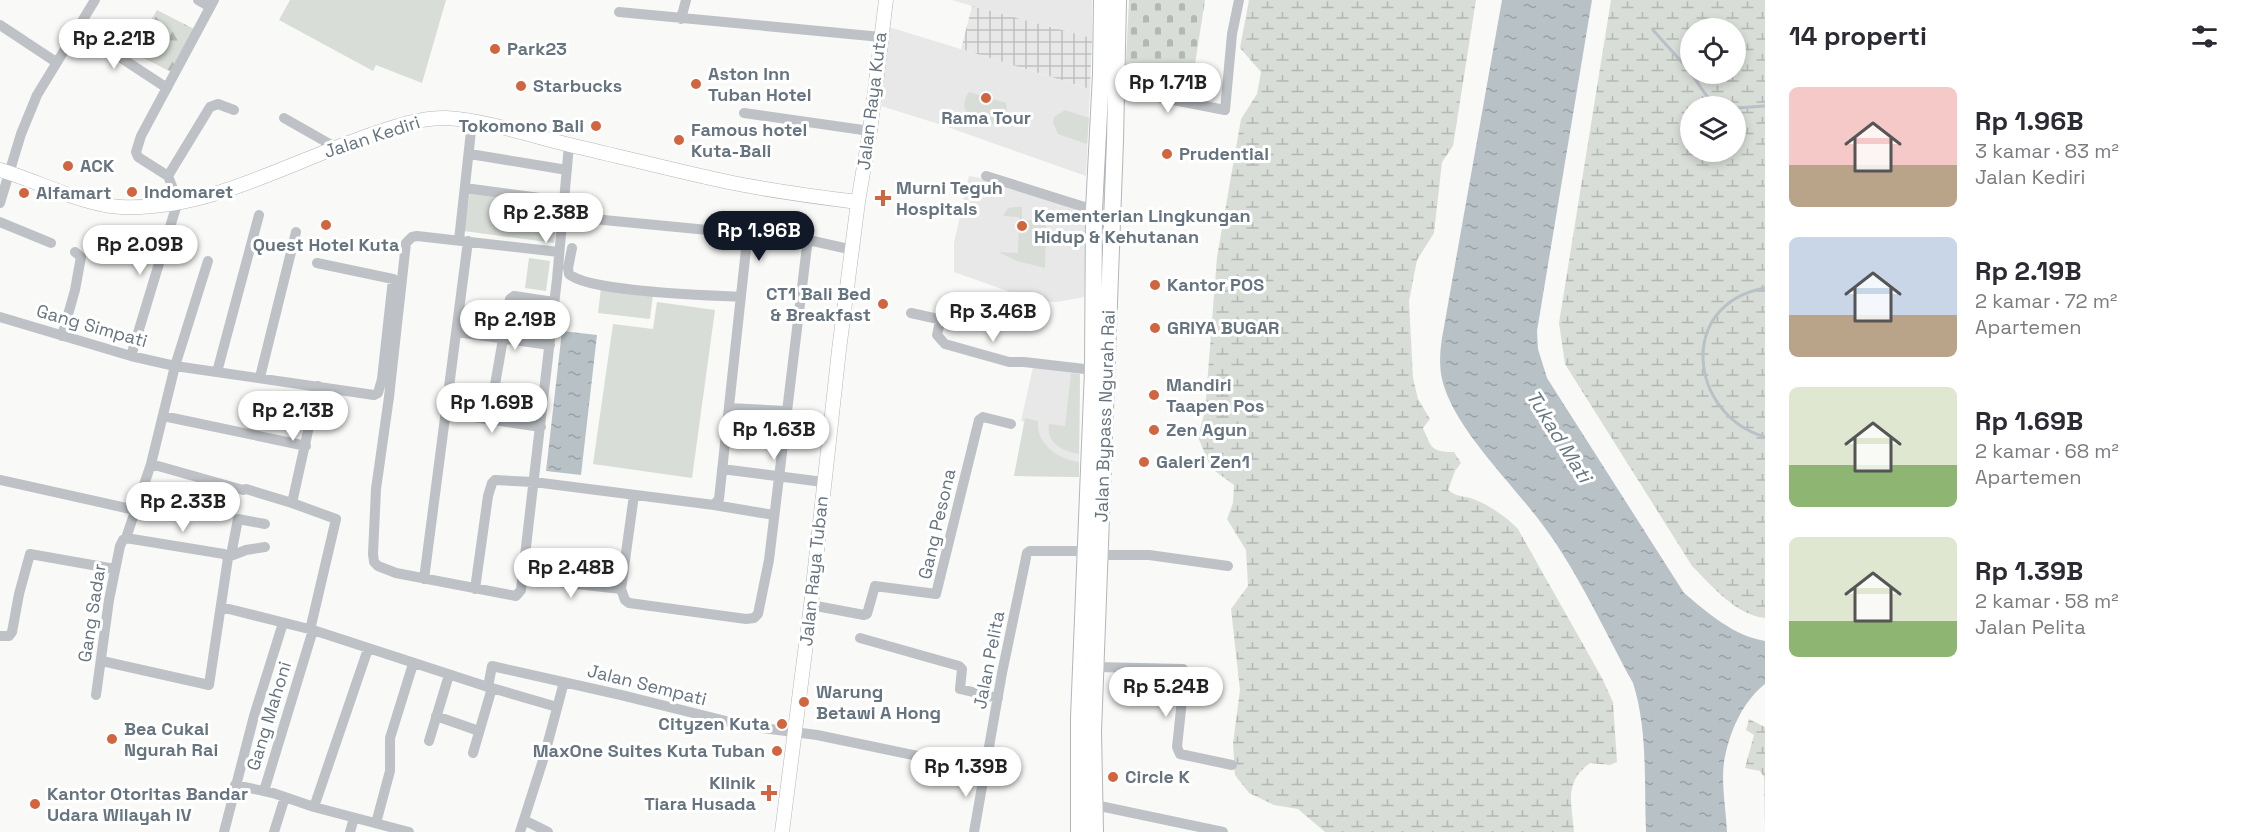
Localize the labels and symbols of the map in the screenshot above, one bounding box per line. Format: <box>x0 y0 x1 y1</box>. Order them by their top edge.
pin: Rp 2.21B <box>52 19 176 70</box>
street label: Jalan Raya Kuta <box>852 31 891 171</box>
place label: Park23 <box>507 37 567 60</box>
marker: Park23 <box>488 42 502 56</box>
place label: Aston Inn Tuban Hotel <box>708 62 812 106</box>
pin: Rp 1.71B <box>1106 63 1230 114</box>
place label: Starbucks <box>533 74 622 97</box>
marker: Aston Inn Tuban Hotel <box>689 77 703 91</box>
marker: Starbucks <box>514 79 528 93</box>
marker: Rama Tour <box>979 91 993 105</box>
place label: Rama Tour <box>941 106 1031 129</box>
street label: Jalan Kediri <box>321 110 423 163</box>
place label: Tokomono Bali <box>458 114 584 137</box>
place label: Famous hotel Kuta-Bali <box>691 118 807 162</box>
marker: Tokomono Bali <box>589 119 603 133</box>
marker: Famous hotel Kuta-Bali <box>672 133 686 147</box>
place label: Prudential <box>1179 142 1269 165</box>
marker: Prudential <box>1160 147 1174 161</box>
place label: ACK <box>80 154 115 177</box>
marker: ACK <box>61 159 75 173</box>
place label: Murni Teguh Hospitals <box>896 176 1003 220</box>
place label: Indomaret <box>144 180 233 203</box>
place label: Alfamart <box>36 181 111 204</box>
marker: Indomaret <box>125 185 139 199</box>
marker: Alfamart <box>17 186 31 200</box>
marker: Murni Teguh Hospitals <box>874 189 892 207</box>
pin: Rp 2.38B <box>484 193 608 244</box>
place label: Kementerian Lingkungan Hidup & Kehutanan <box>1034 204 1251 248</box>
pin: Rp 1.96B <box>697 211 821 262</box>
marker: Quest Hotel Kuta <box>319 218 333 232</box>
marker: Kementerian Lingkungan Hidup & Kehutanan <box>1015 219 1029 233</box>
pin: Rp 2.09B <box>78 225 202 276</box>
place label: Quest Hotel Kuta <box>253 233 400 256</box>
place label: Kantor POS <box>1167 273 1264 296</box>
marker: Kantor POS <box>1148 278 1162 292</box>
place label: CT1 Bali Bed & Breakfast <box>766 282 871 326</box>
pin: Rp 3.46B <box>931 292 1055 343</box>
marker: CT1 Bali Bed & Breakfast <box>876 297 890 311</box>
street label: Gang Simpati <box>34 299 150 352</box>
pin: Rp 2.19B <box>453 300 577 351</box>
street label: Jalan Bypass Ngurah Rai <box>1089 309 1120 523</box>
place label: GRIYA BUGAR <box>1167 316 1280 339</box>
marker: GRIYA BUGAR <box>1148 321 1162 335</box>
place label: Mandiri Taapen Pos <box>1166 373 1264 417</box>
pin: Rp 1.69B <box>430 383 554 434</box>
water label: Tukad Mati <box>1520 385 1599 489</box>
marker: Mandiri Taapen Pos <box>1147 388 1161 402</box>
pin: Rp 2.13B <box>231 391 355 442</box>
pin: Rp 1.63B <box>712 410 836 461</box>
place label: Zen Agun <box>1166 418 1247 441</box>
marker: Zen Agun <box>1147 423 1161 437</box>
place label: Galeri Zen1 <box>1156 450 1250 473</box>
marker: Galeri Zen1 <box>1137 455 1151 469</box>
street label: Gang Pesona <box>913 466 960 581</box>
pin: Rp 2.33B <box>121 482 245 533</box>
street label: Jalan Raya Tuban <box>794 495 833 647</box>
pin: Rp 2.48B <box>509 548 633 599</box>
street label: Gang Sadar <box>72 562 111 664</box>
street label: Jalan Pelita <box>968 609 1009 711</box>
street label: Gang Mahoni <box>241 658 296 773</box>
street label: Jalan Sempati <box>585 659 709 710</box>
pin: Rp 5.24B <box>1104 667 1228 718</box>
place label: Warung Betawi A Hong <box>816 680 941 724</box>
marker: Warung Betawi A Hong <box>797 695 811 709</box>
place label: Cityzen Kuta <box>658 712 771 735</box>
place label: Bea Cukai Ngurah Rai <box>124 717 218 761</box>
marker: Cityzen Kuta <box>775 717 789 731</box>
marker: Bea Cukai Ngurah Rai <box>105 732 119 746</box>
place label: MaxOne Suites Kuta Tuban <box>533 739 765 762</box>
marker: MaxOne Suites Kuta Tuban <box>770 744 784 758</box>
pin: Rp 1.39B <box>904 747 1028 798</box>
place label: Circle K <box>1125 765 1190 788</box>
marker: Circle K <box>1106 770 1120 784</box>
place label: Klinik Tiara Husada <box>644 771 757 815</box>
place label: Kantor Otoritas Bandar Udara Wilayah IV <box>47 782 248 826</box>
marker: Klinik Tiara Husada <box>760 784 778 802</box>
marker: Kantor Otoritas Bandar Udara Wilayah IV <box>28 797 42 811</box>

